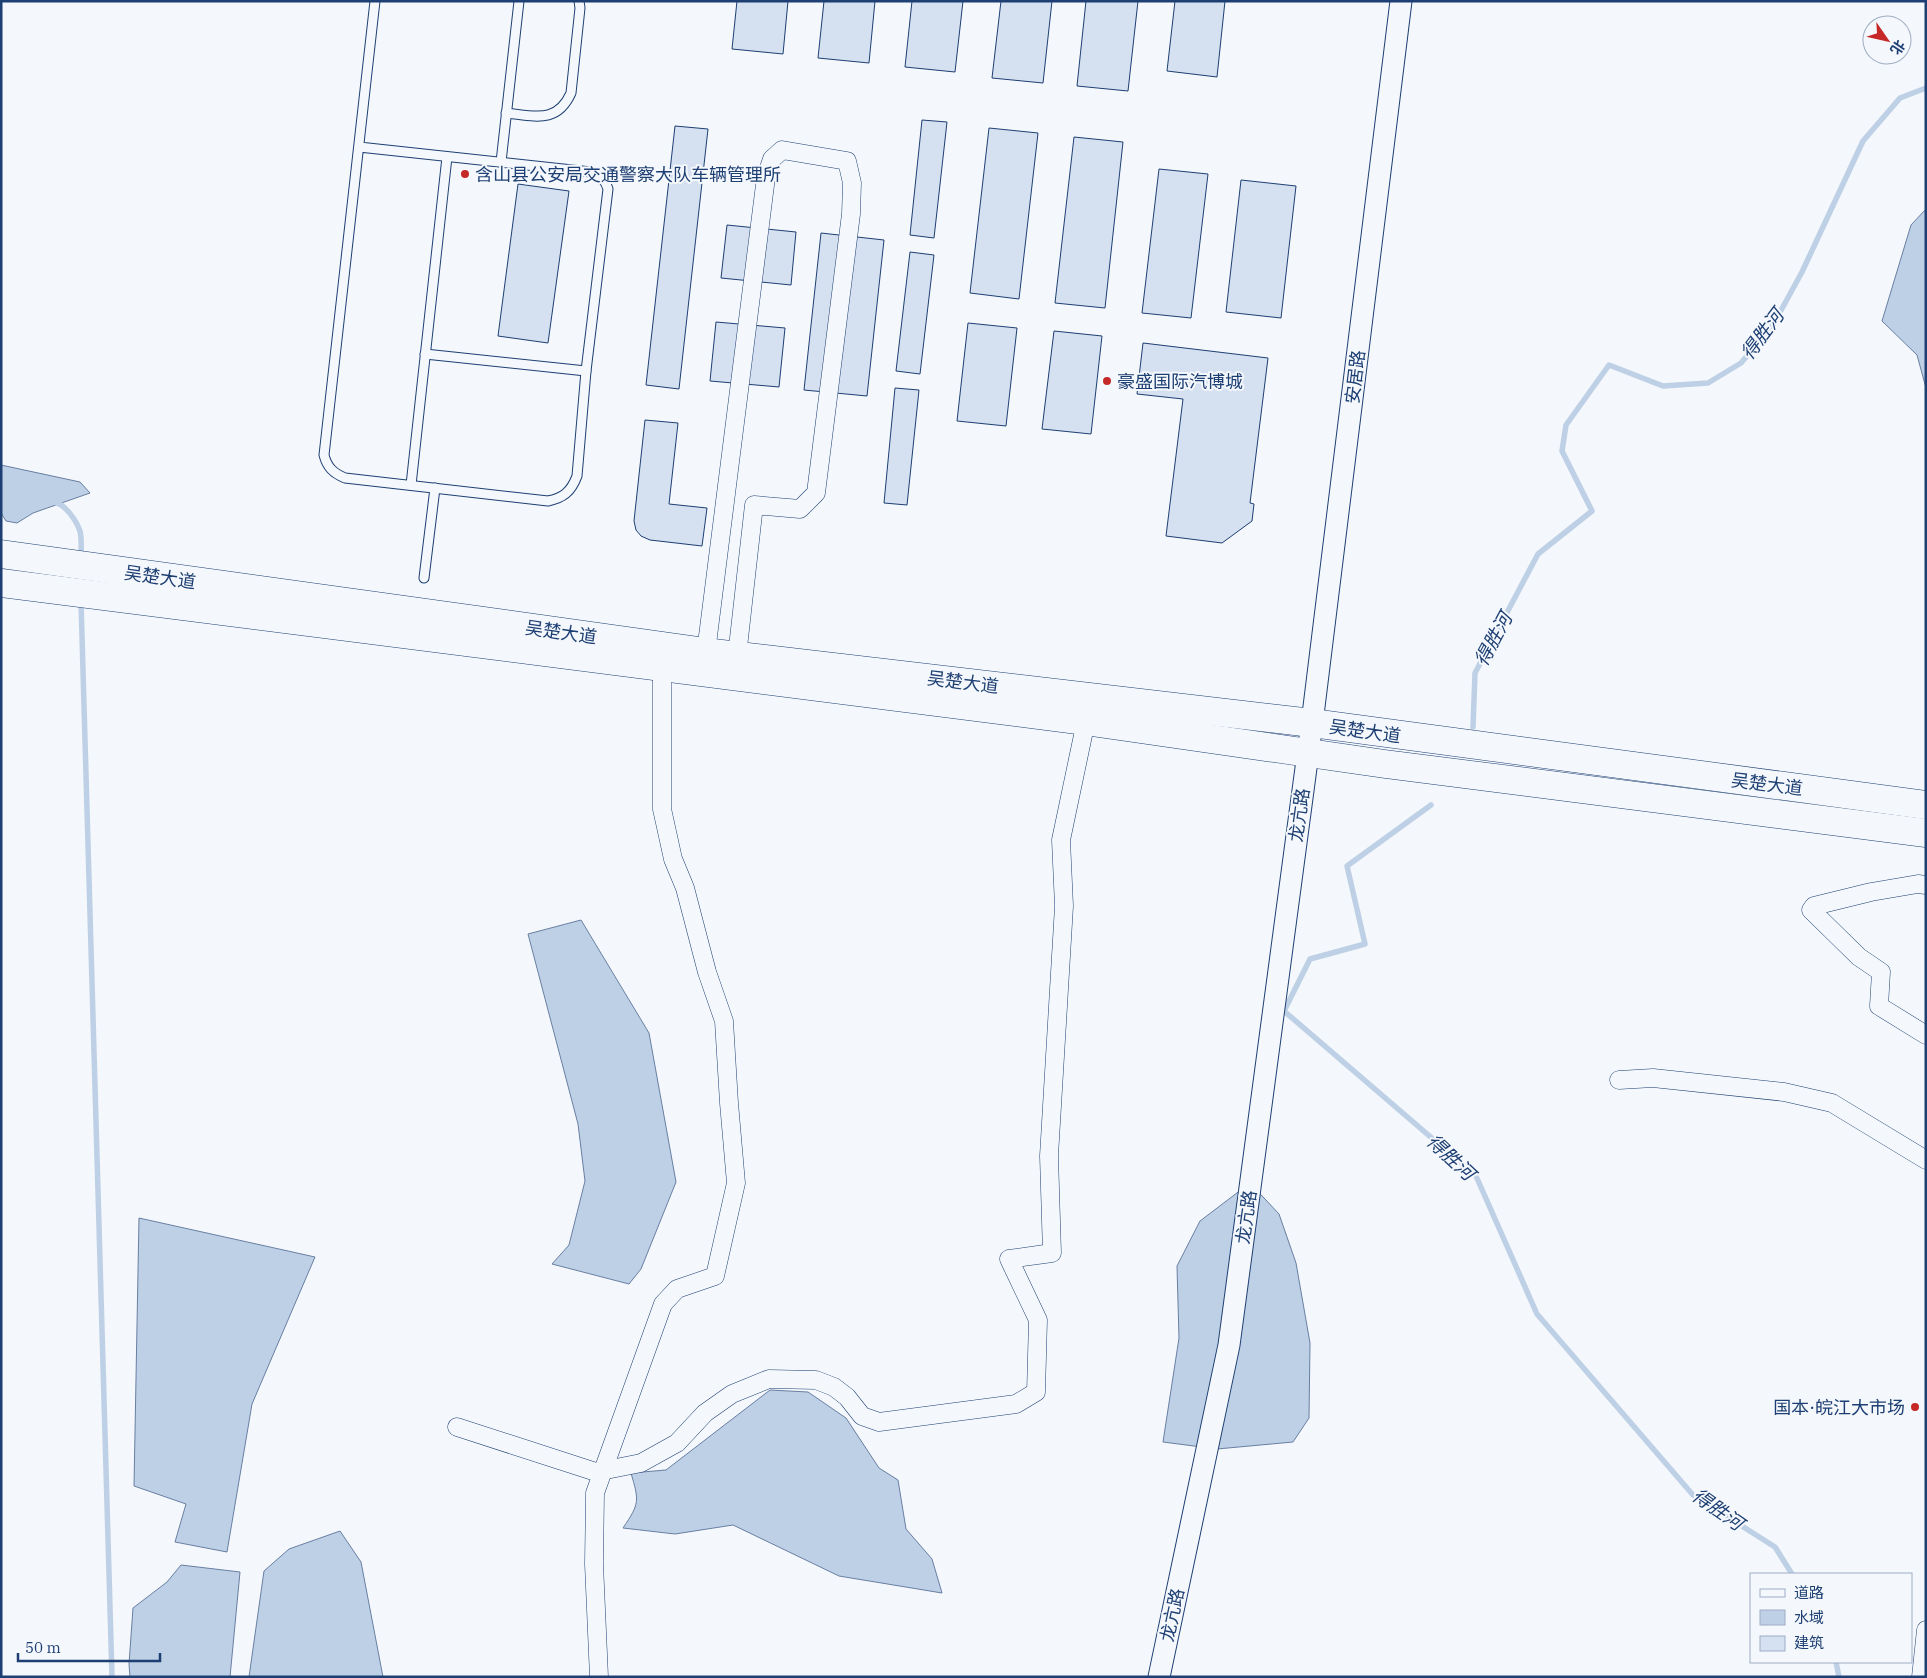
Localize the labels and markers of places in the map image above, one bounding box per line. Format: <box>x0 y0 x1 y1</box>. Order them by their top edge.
place label: 含山县公安局交通警察大队车辆管理所 <box>475 163 781 186</box>
marker: 含山县公安局交通警察大队车辆管理所 <box>459 168 471 180</box>
place label: 豪盛国际汽博城 <box>1117 370 1243 393</box>
marker: 豪盛国际汽博城 <box>1101 375 1113 387</box>
place label: 国本·皖江大市场 <box>1773 1396 1905 1419</box>
marker: 国本·皖江大市场 <box>1909 1401 1921 1413</box>

